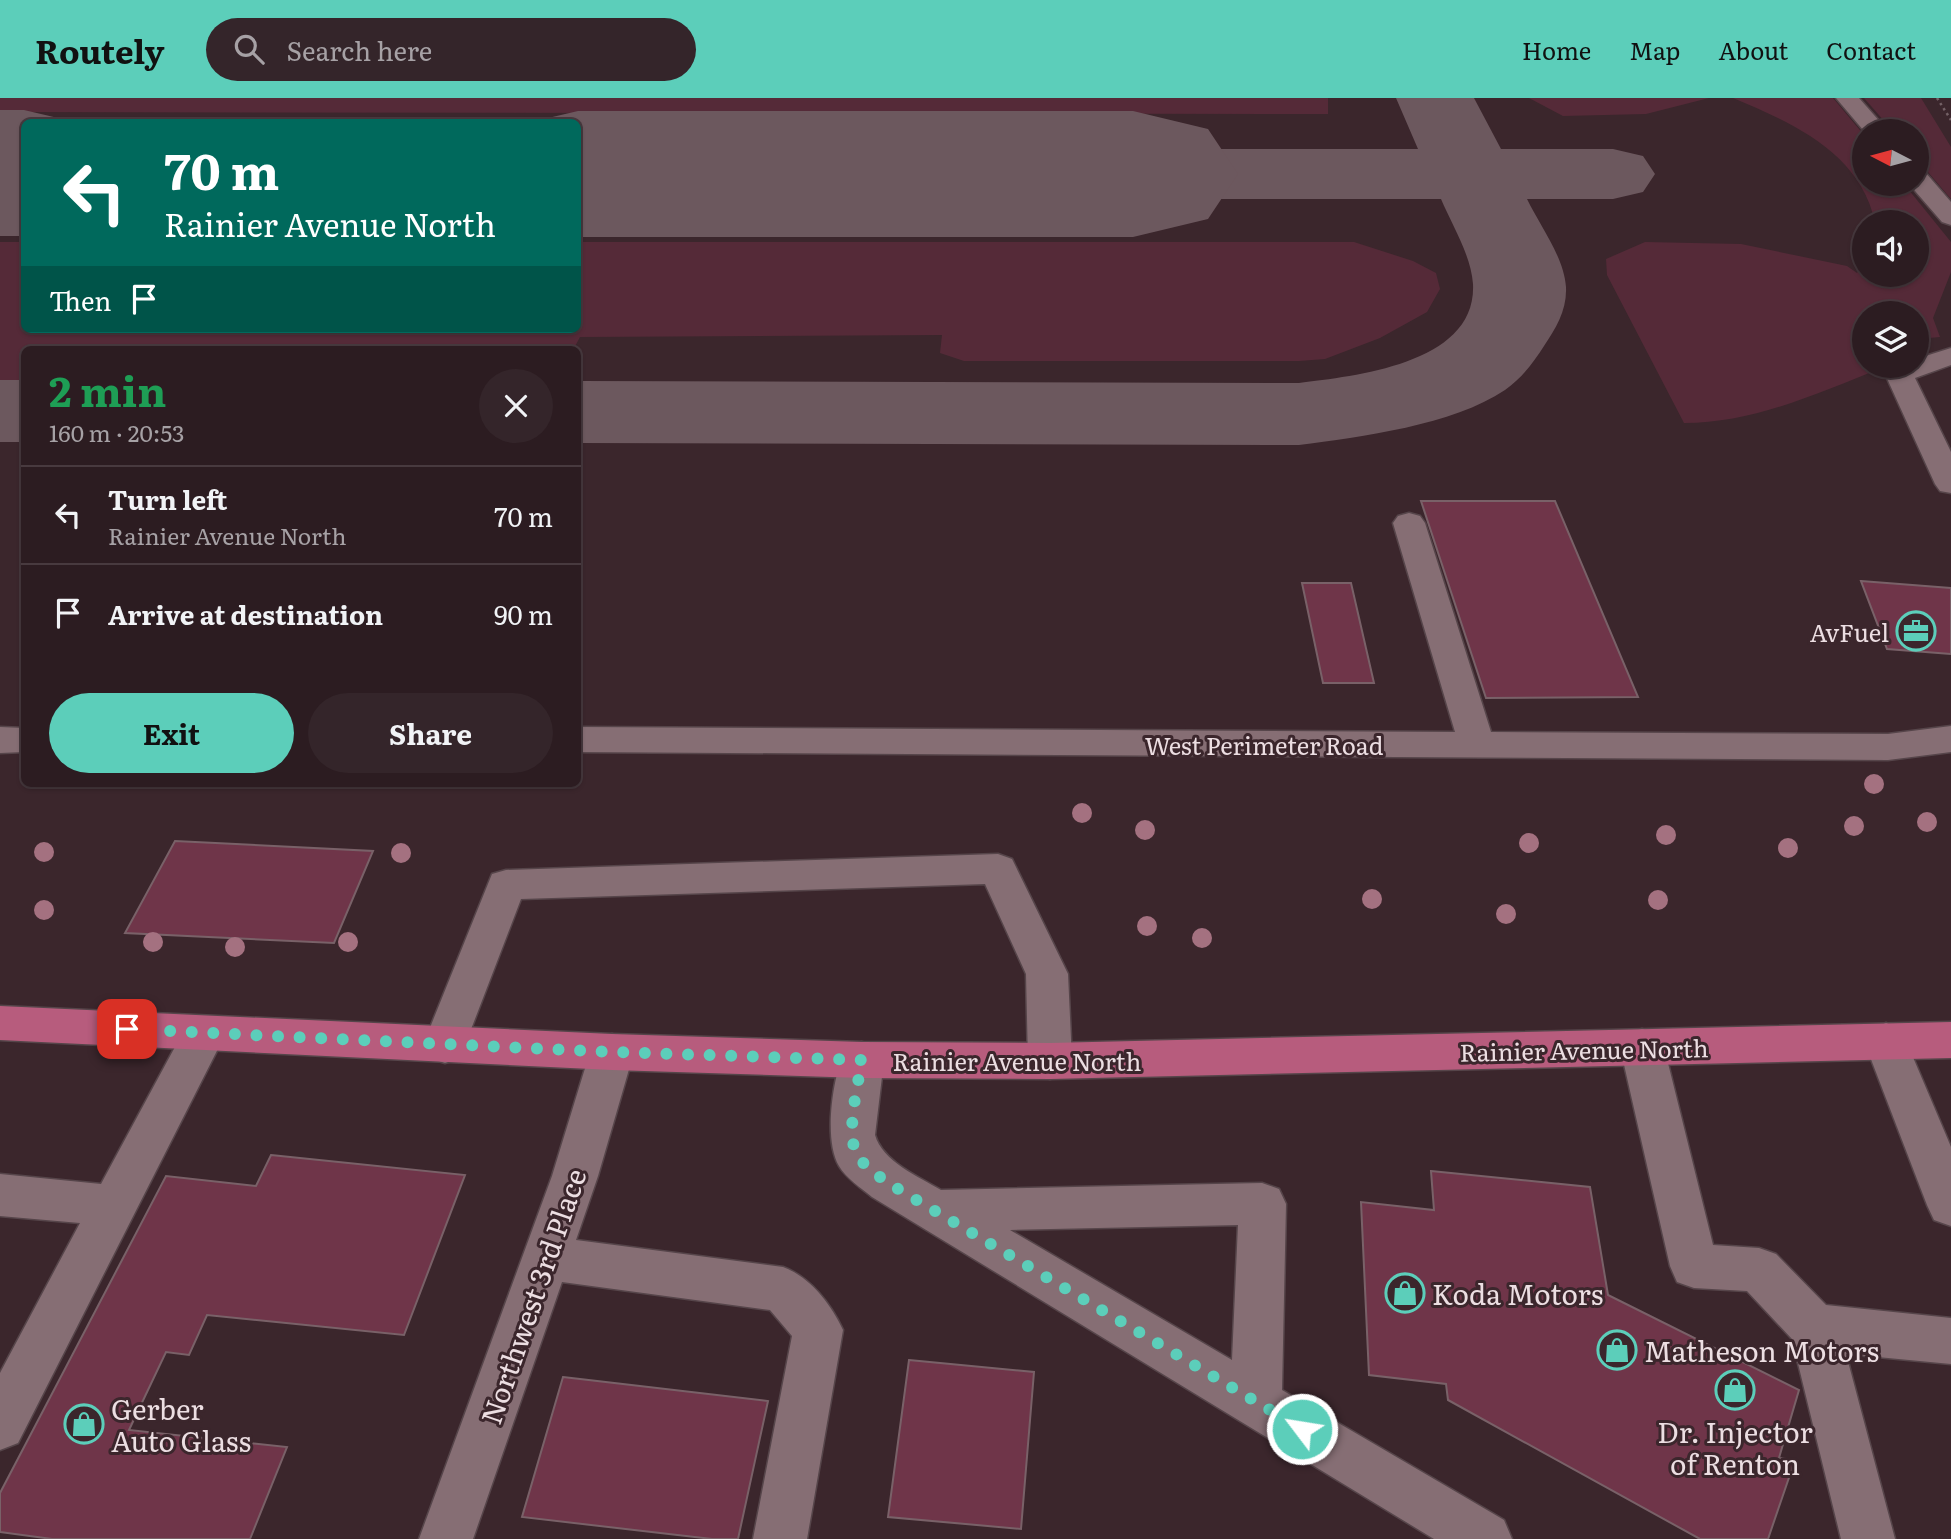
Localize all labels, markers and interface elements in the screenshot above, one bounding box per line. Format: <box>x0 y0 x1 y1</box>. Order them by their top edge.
search box <box>206 18 696 81</box>
text: Routely <box>35 25 164 74</box>
icon: search <box>230 30 268 68</box>
text: Search here <box>286 30 432 69</box>
text: Home <box>1522 32 1591 67</box>
text: Map <box>1629 32 1680 67</box>
text: About <box>1718 32 1788 67</box>
text: Contact <box>1826 32 1916 67</box>
north arrow <box>1852 119 1928 196</box>
map controls <box>1852 119 1929 378</box>
text: 70 m <box>164 132 279 205</box>
icon: left <box>49 147 140 238</box>
text: Rainier Avenue North <box>164 199 496 247</box>
button: sound <box>1852 210 1929 287</box>
text: Then <box>49 280 111 319</box>
icon: arrive <box>125 280 163 318</box>
button: layers <box>1852 301 1929 378</box>
text: 2 min <box>49 358 166 420</box>
button: close <box>479 369 553 443</box>
text: 160 m · 20:53 <box>49 415 185 449</box>
text: Turn left <box>108 479 227 518</box>
icon: left <box>49 496 87 534</box>
text: 70 m <box>494 496 553 535</box>
text: Rainier Avenue North <box>108 518 347 552</box>
icon: arrive <box>49 594 87 632</box>
text: Arrive at destination <box>108 594 383 633</box>
text: 90 m <box>494 594 553 633</box>
office icon: AvFuel <box>1895 610 1937 652</box>
place label: AvFuel <box>1810 614 1889 649</box>
button: Exit <box>49 693 294 773</box>
button: Share <box>308 693 553 773</box>
street label: West Perimeter Road <box>1145 727 1384 762</box>
pin <box>97 999 157 1059</box>
icon: arrive <box>108 1010 146 1048</box>
street label: Rainier Avenue North <box>1459 1029 1709 1069</box>
street label: Rainier Avenue North <box>893 1043 1142 1078</box>
street label: Northwest 3rd Place <box>469 1163 595 1429</box>
shop icon: Koda Motors <box>1384 1272 1426 1314</box>
place label: Koda Motors <box>1432 1272 1604 1314</box>
shop icon: Matheson Motors <box>1596 1329 1638 1371</box>
place label: Matheson Motors <box>1644 1329 1879 1371</box>
shop icon: Dr. Injector of Renton <box>1714 1369 1756 1411</box>
place label: Gerber Auto Glass <box>111 1387 251 1461</box>
position arrow <box>1265 1392 1339 1466</box>
shop icon: Gerber Auto Glass <box>63 1403 105 1445</box>
place label: Dr. Injector of Renton <box>1657 1410 1813 1484</box>

